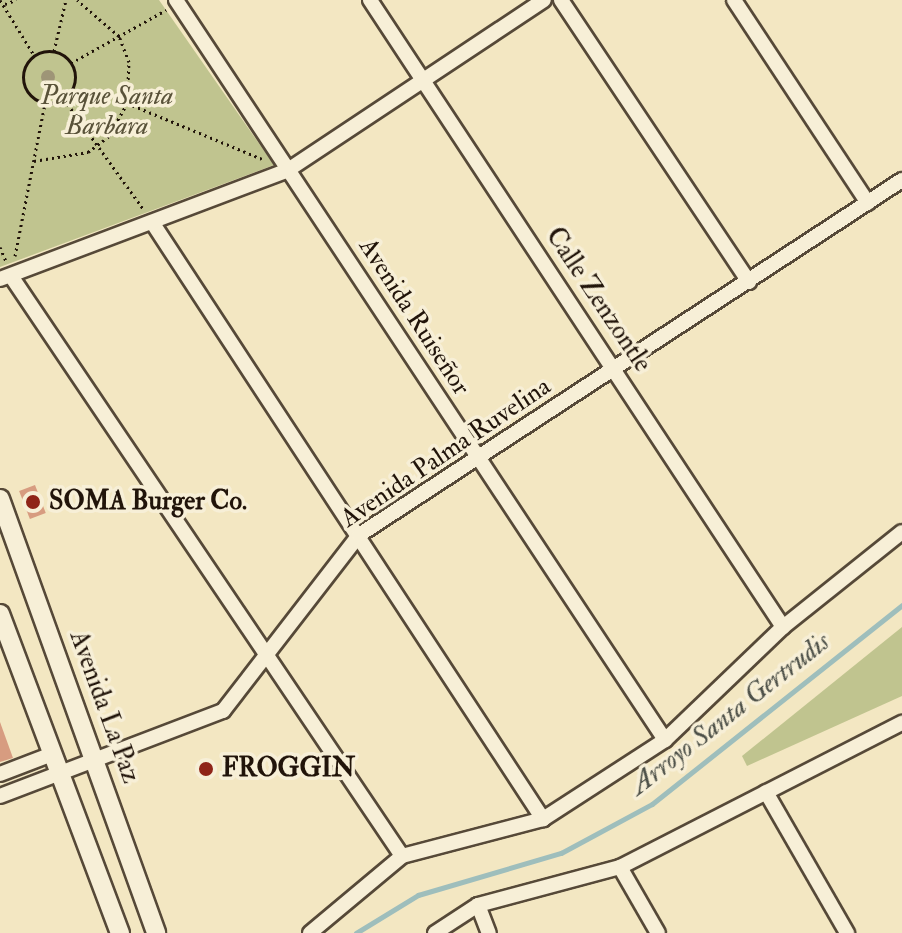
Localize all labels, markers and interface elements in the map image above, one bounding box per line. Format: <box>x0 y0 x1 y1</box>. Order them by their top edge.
park label: Parque Santa Barbara <box>41 81 173 142</box>
street label: Calle Zenzontle <box>538 222 658 378</box>
street label: Avenida Ruiseñor <box>352 233 476 401</box>
street label: Avenida Palma Ruvelina <box>335 371 557 535</box>
place label: SOMA Burger Co. <box>49 486 247 518</box>
marker: SOMA Burger Co. <box>24 493 42 511</box>
water label: Arroyo Santa Gertrudis <box>623 626 837 802</box>
street label: Avenida La Paz <box>62 627 146 787</box>
place label: FROGGIN <box>222 753 355 785</box>
marker: FROGGIN <box>197 760 215 778</box>

